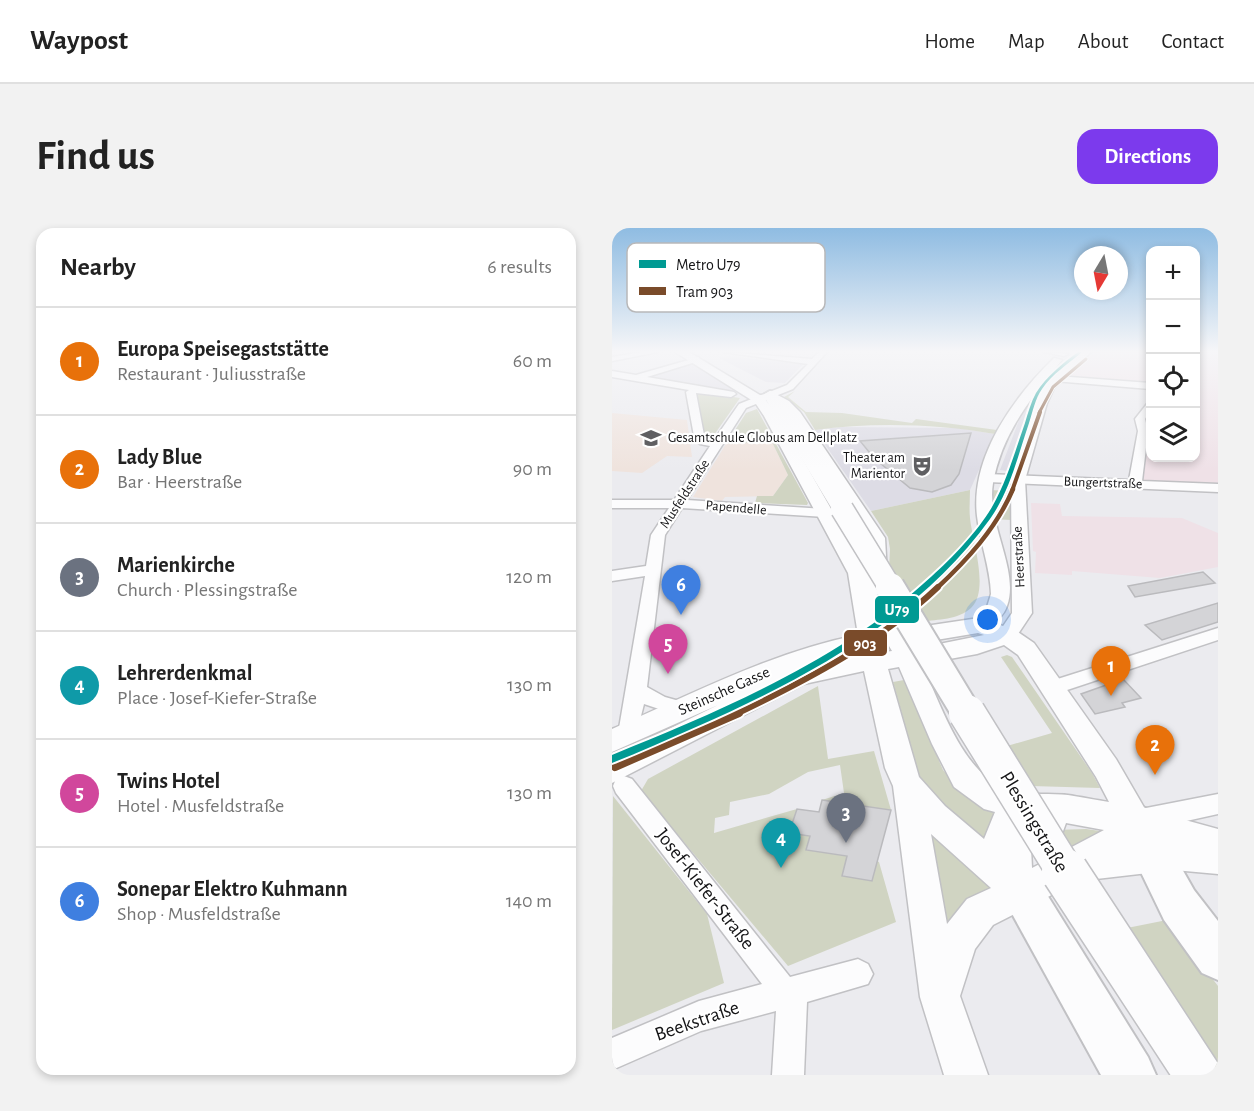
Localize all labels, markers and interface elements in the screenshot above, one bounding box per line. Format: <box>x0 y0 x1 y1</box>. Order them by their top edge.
text: Waypost <box>30 27 128 55</box>
text: Home <box>924 31 975 52</box>
text: Map <box>1008 31 1045 52</box>
text: About <box>1078 31 1128 52</box>
text: Contact <box>1161 31 1224 52</box>
button: Directions <box>1077 129 1218 184</box>
text: Find us <box>36 135 155 177</box>
legend <box>627 243 825 312</box>
north arrow <box>1074 246 1128 300</box>
map controls <box>1146 246 1200 462</box>
button: + <box>1146 246 1200 300</box>
text: Nearby <box>60 254 136 280</box>
text: 6 results <box>487 257 552 277</box>
text: Metro U79 <box>676 257 741 273</box>
text: Tram 903 <box>676 284 733 300</box>
button: − <box>1146 300 1200 354</box>
text: Europa Speisegaststätte <box>117 338 329 360</box>
text: 1 <box>76 351 83 371</box>
text: 60 m <box>513 351 552 371</box>
button: locate <box>1146 354 1200 408</box>
text: Restaurant · Juliusstraße <box>117 364 306 384</box>
button: layers <box>1146 408 1200 462</box>
school or university icon: Gesamtschule Globus am Dellplatz <box>639 426 663 450</box>
place label: Gesamtschule Globus am Dellplatz <box>668 431 857 445</box>
text: Lady Blue <box>117 446 202 468</box>
place label: Theater am Marientor <box>843 451 905 481</box>
theatre icon: Theater am Marientor <box>910 454 934 478</box>
street label: Musfeldstraße <box>658 457 712 531</box>
text: 2 <box>75 459 84 479</box>
text: 90 m <box>513 459 552 479</box>
text: Bar · Heerstraße <box>117 472 242 492</box>
street label: Bungertstraße <box>1063 475 1143 491</box>
street label: Papendelle <box>705 498 767 518</box>
street label: Heerstraße <box>1010 526 1028 588</box>
text: Marienkirche <box>117 554 235 576</box>
pin: 6 <box>662 566 700 615</box>
text: 3 <box>75 567 84 587</box>
text: 120 m <box>506 567 552 587</box>
text: Church · Plessingstraße <box>117 580 297 600</box>
line badge: U79 <box>874 595 920 624</box>
text: U79 <box>885 602 910 618</box>
your location <box>973 605 1002 634</box>
pin: 5 <box>648 624 688 674</box>
line badge: 903 <box>843 629 888 657</box>
text: 903 <box>854 636 877 652</box>
pin: 1 <box>1092 646 1130 696</box>
text: Lehrerdenkmal <box>117 662 253 684</box>
street label: Steinsche Gasse <box>676 664 772 718</box>
text: 4 <box>74 675 85 695</box>
text: 130 m <box>507 675 552 695</box>
text: Place · Josef-Kiefer-Straße <box>117 688 317 708</box>
pin: 2 <box>1136 726 1174 775</box>
street label: Plessingstraße <box>996 768 1072 876</box>
text: Twins Hotel <box>117 770 220 792</box>
text: 5 <box>75 783 84 803</box>
text: 130 m <box>507 783 552 803</box>
pin: 3 <box>826 794 866 843</box>
text: Hotel · Musfeldstraße <box>117 796 284 816</box>
pin: 4 <box>762 818 800 868</box>
street label: Josef-Kiefer-Straße <box>652 825 758 953</box>
text: Sonepar Elektro Kuhmann <box>117 878 348 900</box>
text: 6 <box>75 891 84 911</box>
text: 140 m <box>506 891 552 911</box>
text: Shop · Musfeldstraße <box>117 904 281 924</box>
street label: Beekstraße <box>652 997 742 1045</box>

